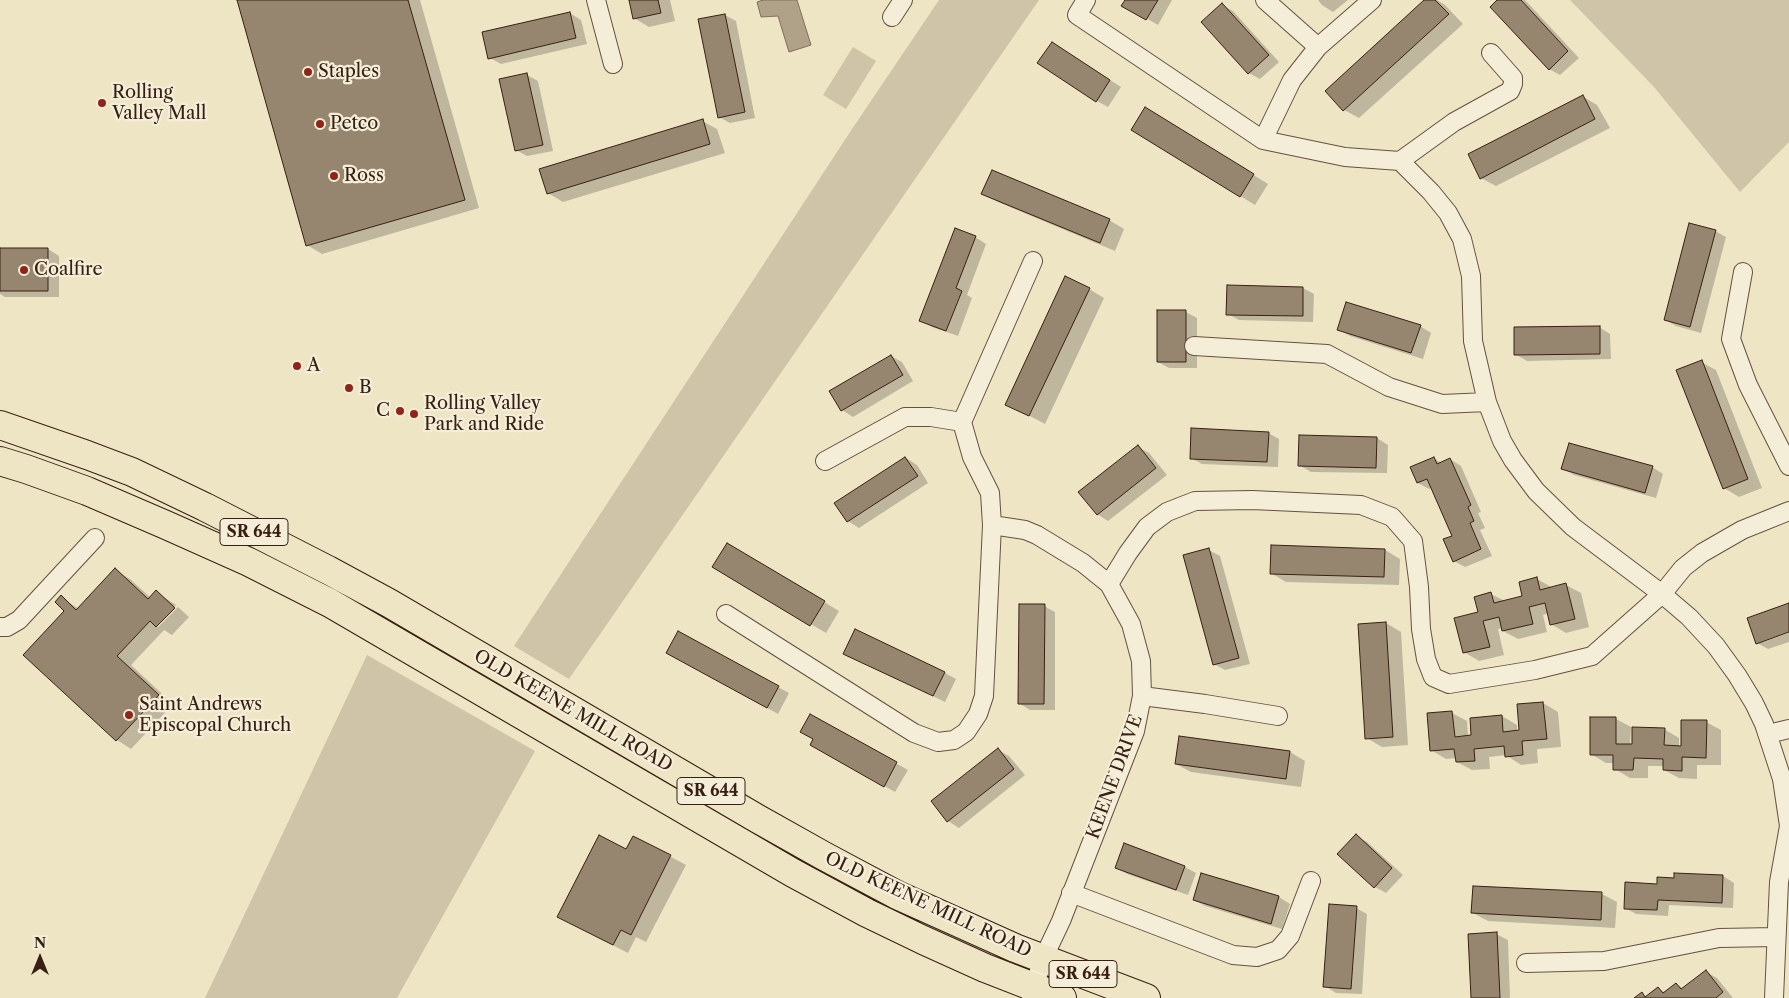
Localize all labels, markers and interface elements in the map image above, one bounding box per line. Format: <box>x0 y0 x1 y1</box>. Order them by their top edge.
place label: Staples <box>318 61 379 83</box>
marker: Staples <box>302 66 314 78</box>
place label: Rolling Valley Mall <box>112 82 206 125</box>
marker: Rolling Valley Mall <box>96 97 108 109</box>
place label: Petco <box>330 113 378 135</box>
marker: Petco <box>314 118 326 130</box>
place label: Ross <box>344 165 384 187</box>
marker: Ross <box>328 170 340 182</box>
place label: Coalfire <box>34 259 103 281</box>
marker: Coalfire <box>18 264 30 276</box>
place label: A <box>307 355 320 377</box>
marker: A <box>291 360 303 372</box>
place label: B <box>359 377 372 399</box>
marker: B <box>343 382 355 394</box>
place label: Rolling Valley Park and Ride <box>424 393 544 436</box>
place label: C <box>376 400 390 422</box>
marker: C <box>394 405 406 417</box>
marker: Rolling Valley Park and Ride <box>408 408 420 420</box>
road number: SR 644 <box>220 518 288 546</box>
street label: OLD KEENE MILL ROAD <box>470 645 676 777</box>
place label: Saint Andrews Episcopal Church <box>139 694 291 736</box>
marker: Saint Andrews Episcopal Church <box>123 709 135 721</box>
street label: KEENE DRIVE <box>1083 712 1147 842</box>
road number: SR 644 <box>677 778 745 804</box>
street label: OLD KEENE MILL ROAD <box>821 848 1035 962</box>
north arrow <box>15 933 65 983</box>
text: N <box>34 934 46 952</box>
road number: SR 644 <box>1049 961 1117 988</box>

